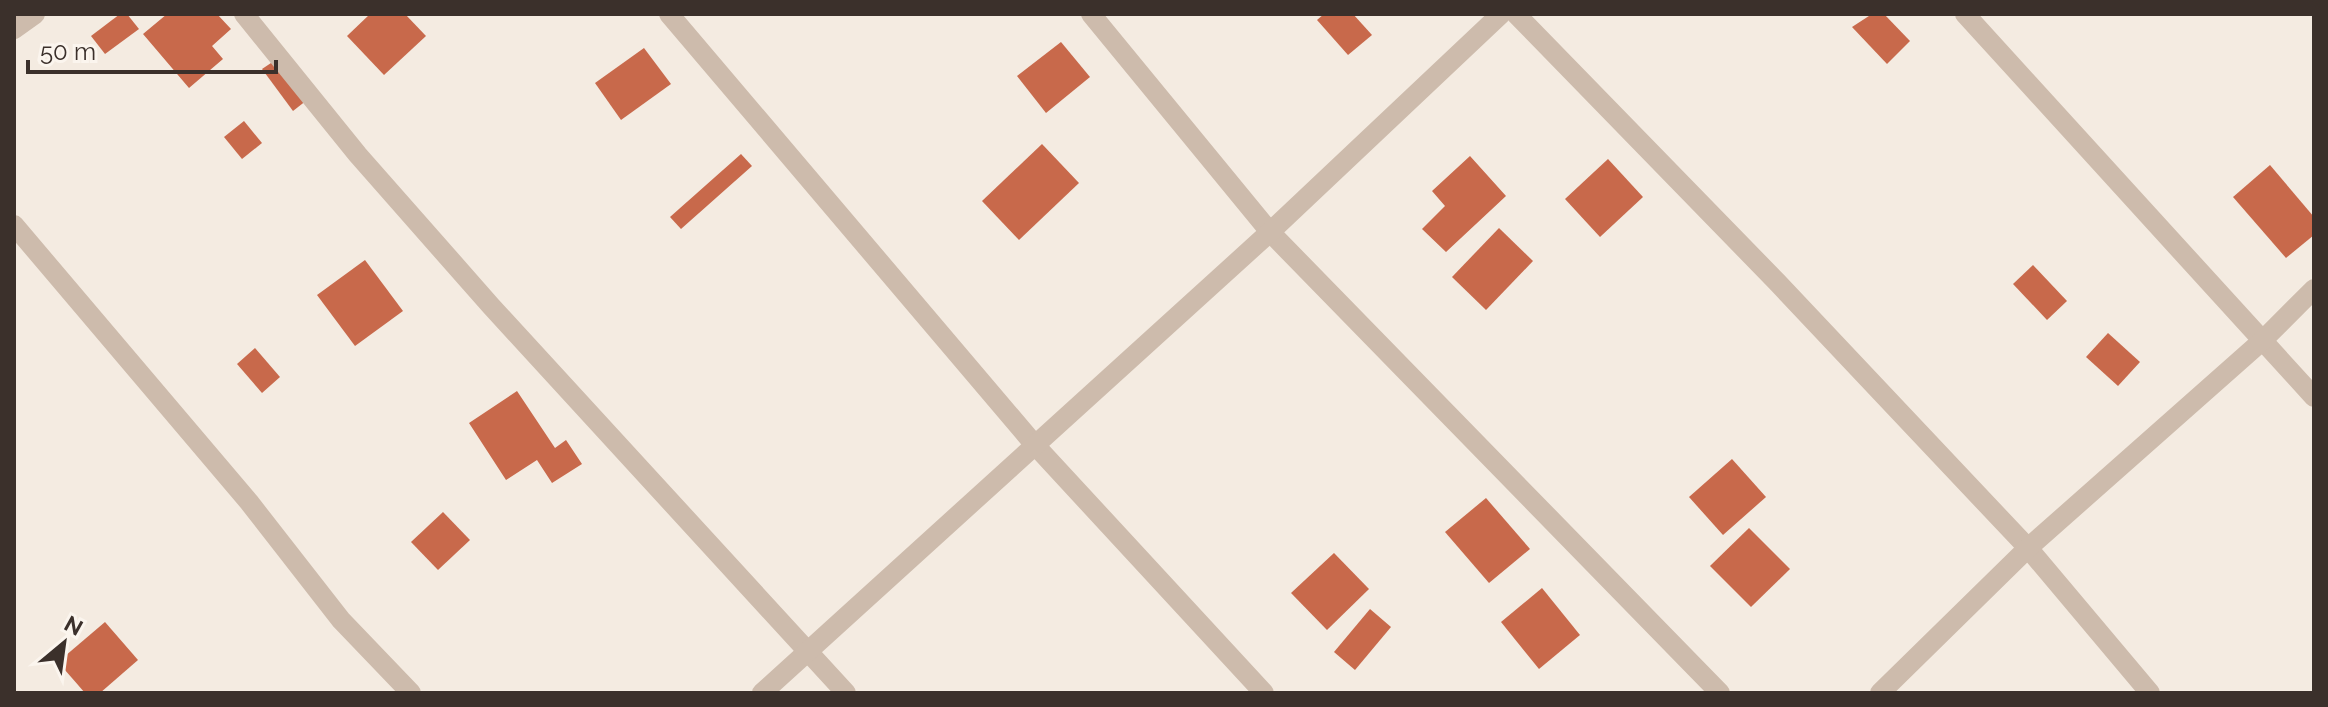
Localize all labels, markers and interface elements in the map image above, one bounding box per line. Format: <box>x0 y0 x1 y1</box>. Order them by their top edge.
scale bar <box>28 24 276 74</box>
text: 50 m <box>40 37 96 66</box>
north arrow <box>24 603 104 683</box>
text: N <box>60 610 87 641</box>

